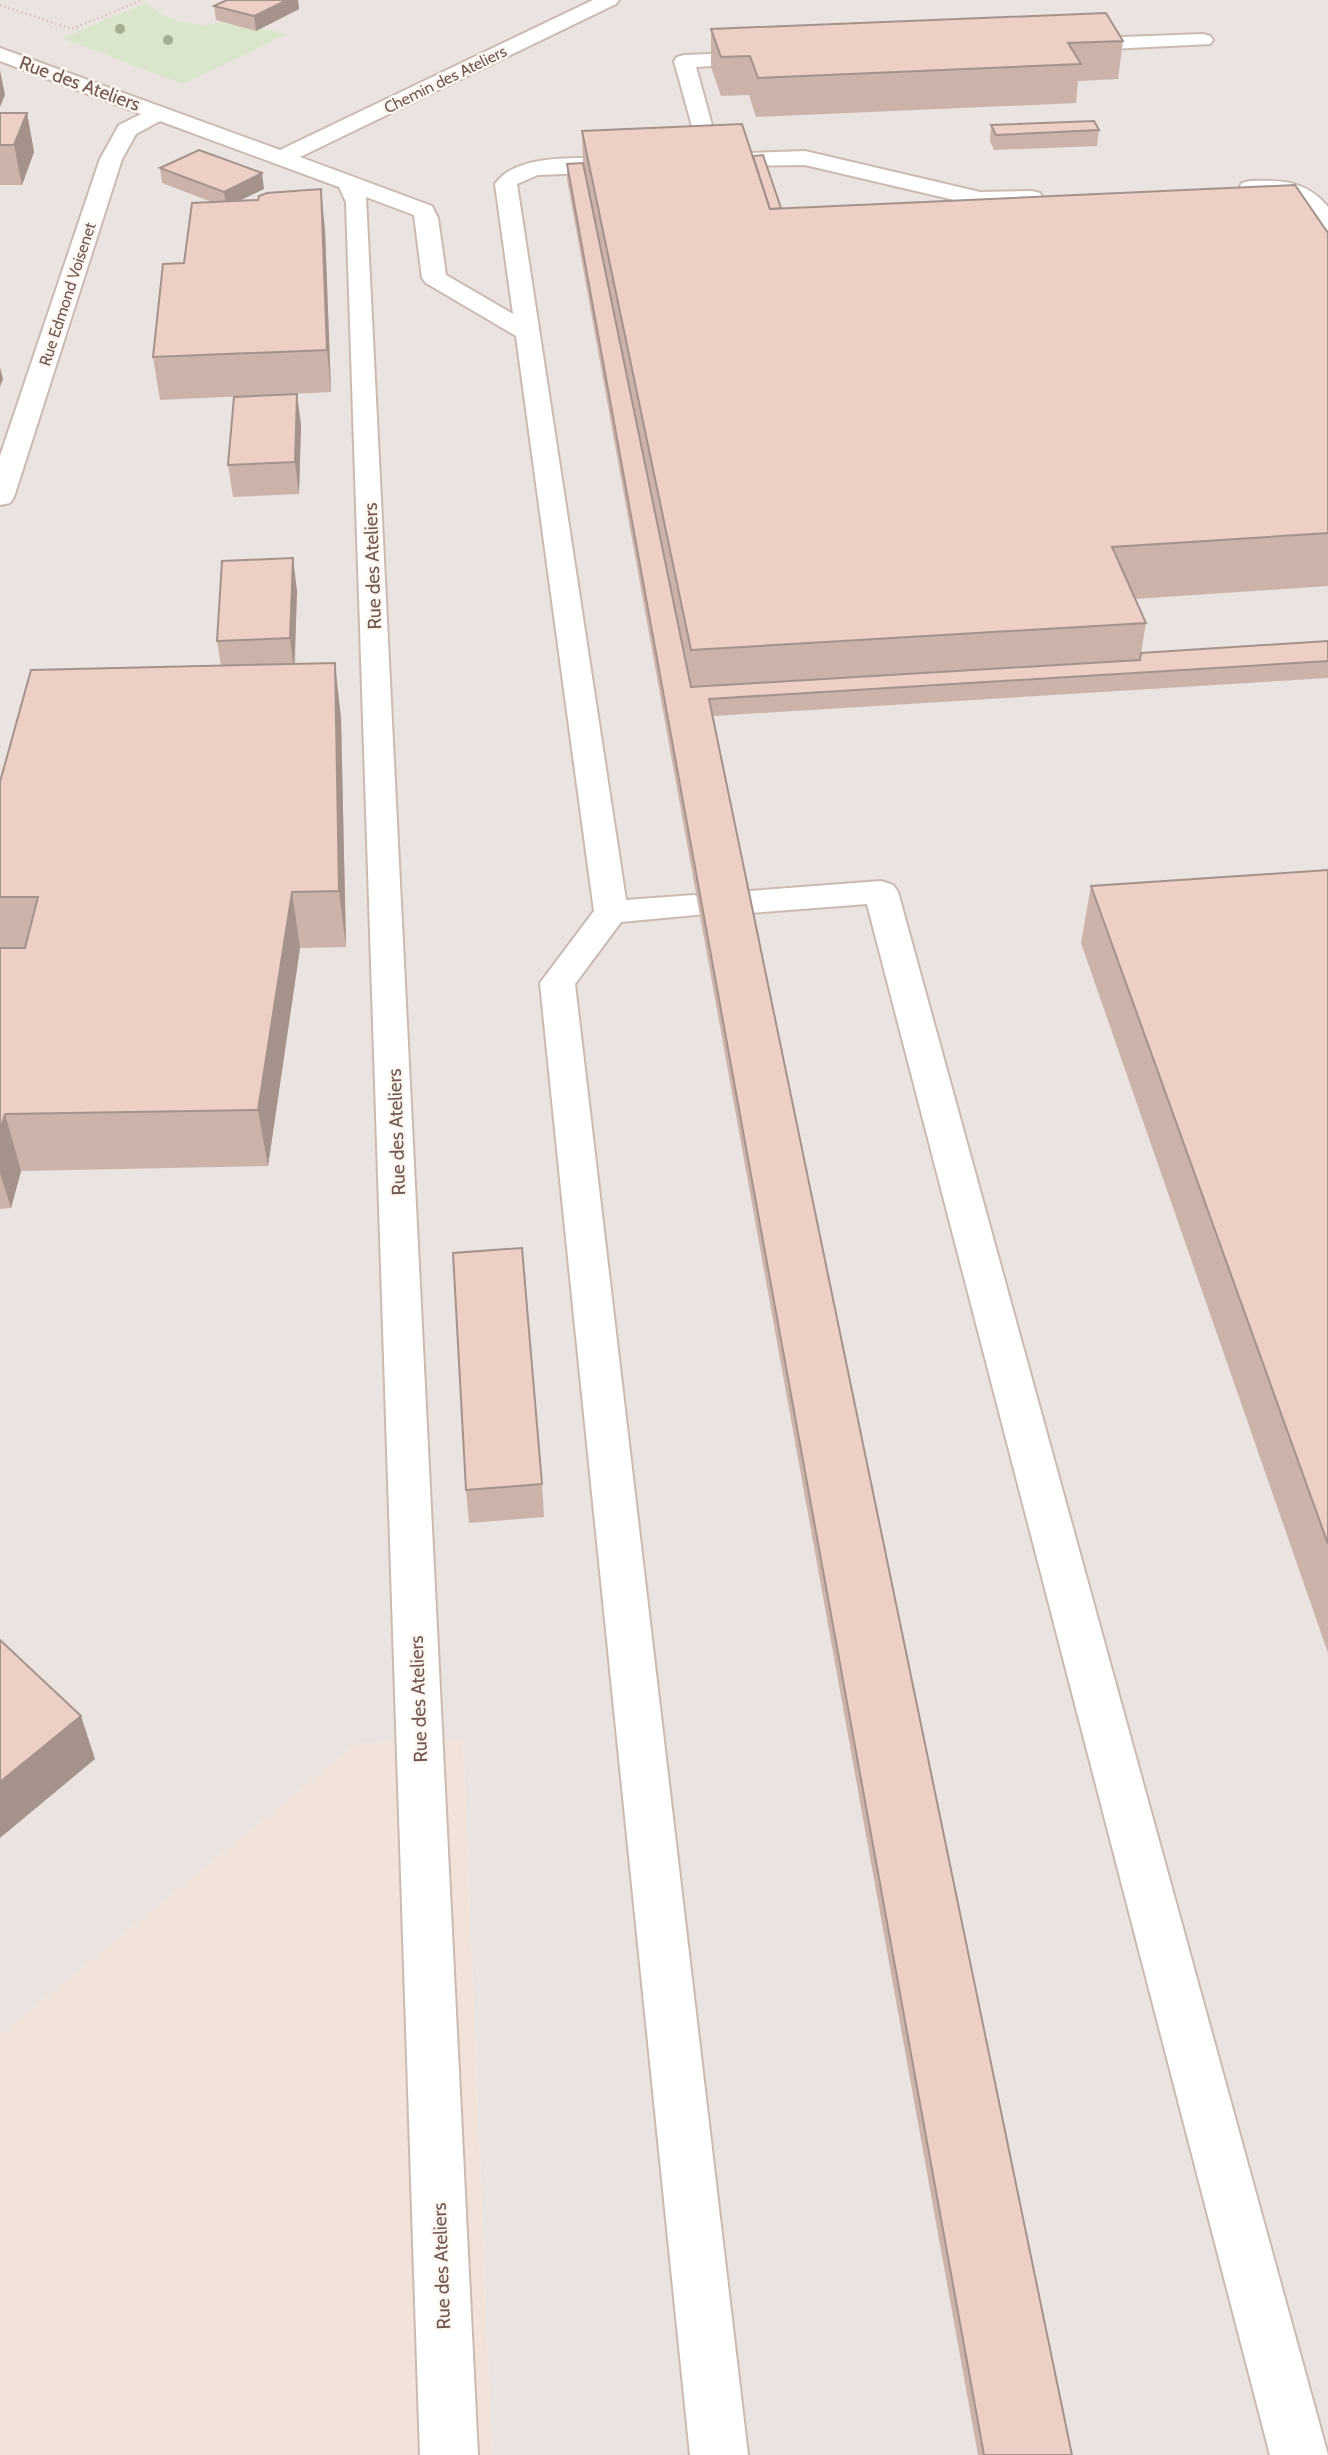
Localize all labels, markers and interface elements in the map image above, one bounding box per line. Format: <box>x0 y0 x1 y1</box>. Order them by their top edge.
street label: Chemin des Ateliers <box>381 41 510 117</box>
street label: Rue des Ateliers <box>16 51 144 116</box>
street label: Rue Edmond Voisenet <box>35 219 100 368</box>
street label: Rue des Ateliers <box>359 502 386 630</box>
street label: Rue des Ateliers <box>383 1068 410 1196</box>
street label: Rue des Ateliers <box>405 1635 432 1763</box>
street label: Rue des Ateliers <box>428 2202 455 2330</box>

